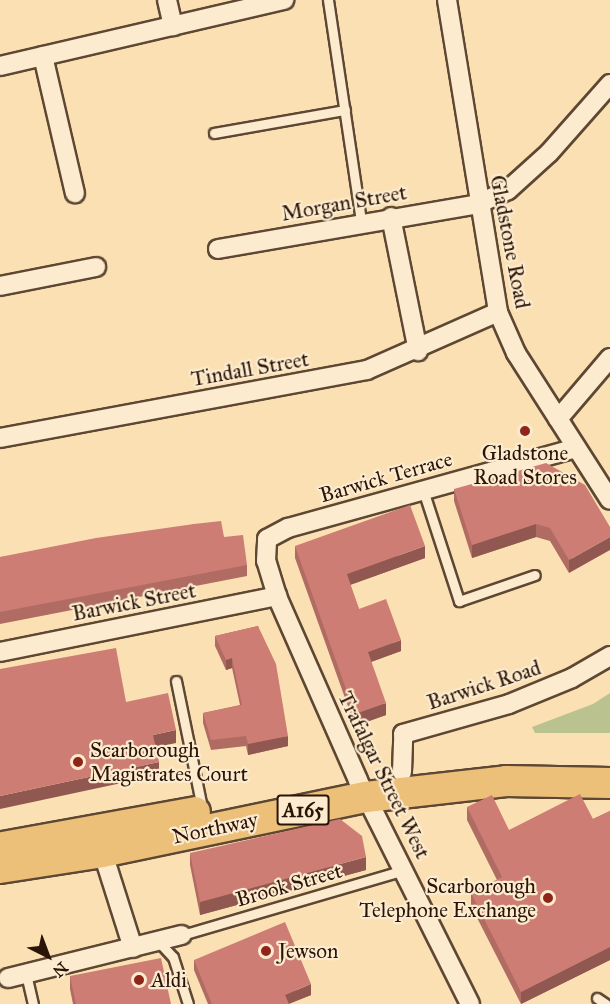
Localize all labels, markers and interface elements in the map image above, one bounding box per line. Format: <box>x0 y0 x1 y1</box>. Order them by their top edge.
street label: Gladstone Road <box>485 173 535 311</box>
street label: Morgan Street <box>279 180 409 226</box>
street label: Tindall Street <box>189 346 311 392</box>
marker: Gladstone Road Stores <box>518 424 532 438</box>
place label: Gladstone Road Stores <box>473 440 577 490</box>
street label: Barwick Terrace <box>317 446 455 508</box>
street label: Barwick Street <box>70 578 198 626</box>
street label: Barwick Road <box>424 655 544 715</box>
street label: Trafalgar Street West <box>333 687 435 863</box>
place label: Scarborough Magistrates Court <box>90 737 248 787</box>
marker: Scarborough Magistrates Court <box>71 755 85 769</box>
road number: A165 <box>276 793 330 827</box>
street label: Northway <box>170 807 260 849</box>
street label: Brook Street <box>233 858 345 912</box>
place label: Scarborough Telephone Exchange <box>359 873 536 923</box>
marker: Scarborough Telephone Exchange <box>541 891 555 905</box>
north arrow <box>18 926 78 986</box>
place label: Jewson <box>278 938 338 964</box>
marker: Jewson <box>259 944 273 958</box>
text: N <box>49 958 72 981</box>
place label: Aldi <box>151 967 187 993</box>
marker: Aldi <box>132 973 146 987</box>

